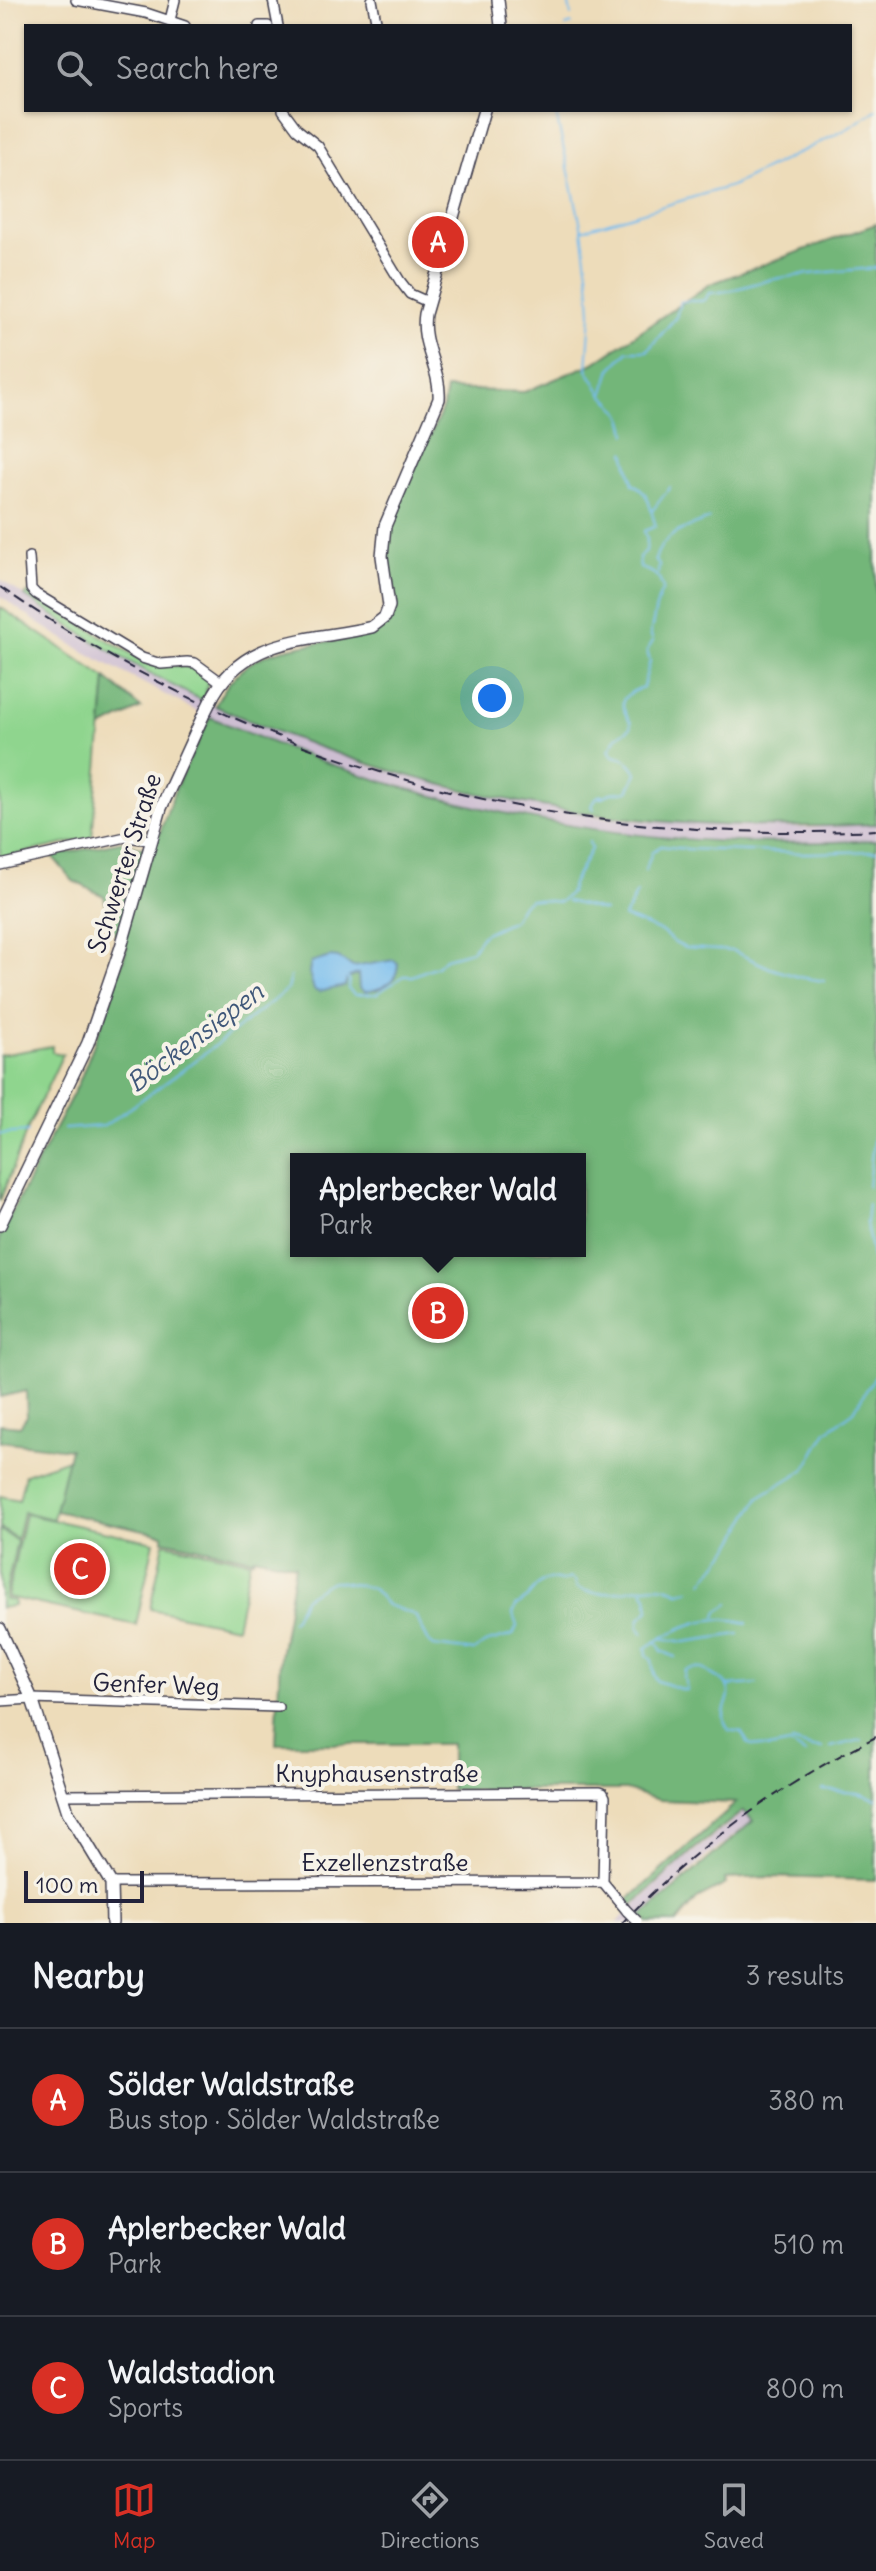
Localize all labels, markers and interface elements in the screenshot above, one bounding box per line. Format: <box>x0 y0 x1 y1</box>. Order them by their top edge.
search box <box>24 24 852 112</box>
icon: search <box>52 46 96 90</box>
text: Search here <box>116 49 279 87</box>
pin: A <box>412 212 464 272</box>
your location <box>472 678 512 718</box>
street label: Schwerter Straße <box>81 769 167 957</box>
water label: Böckensiepen <box>120 974 271 1099</box>
popup <box>290 1153 586 1257</box>
text: Aplerbecker Wald <box>319 1170 557 1208</box>
text: Park <box>319 1208 373 1241</box>
pin: B <box>412 1283 464 1343</box>
pin: C <box>54 1539 106 1599</box>
street label: Genfer Weg <box>92 1667 220 1701</box>
street label: Knyphausenstraße <box>275 1758 479 1788</box>
street label: Exzellenzstraße <box>301 1847 469 1877</box>
scale bar <box>24 1867 144 1903</box>
text: 100 m <box>36 1871 98 1899</box>
text: Nearby <box>32 1954 145 1997</box>
text: 3 results <box>746 1959 844 1992</box>
text: Sölder Waldstraße <box>108 2065 354 2103</box>
text: A <box>50 2084 66 2117</box>
text: 380 m <box>768 2084 844 2117</box>
text: Bus stop · Sölder Waldstraße <box>108 2103 440 2136</box>
text: Aplerbecker Wald <box>108 2209 346 2247</box>
text: B <box>49 2228 67 2261</box>
text: 510 m <box>773 2228 844 2261</box>
text: Park <box>108 2247 162 2280</box>
text: Waldstadion <box>108 2353 275 2391</box>
text: C <box>49 2372 67 2405</box>
text: 800 m <box>766 2372 844 2405</box>
text: Sports <box>108 2391 183 2424</box>
tab: Map <box>112 2478 156 2554</box>
tab: Directions <box>380 2478 480 2554</box>
tab: Saved <box>704 2478 764 2554</box>

